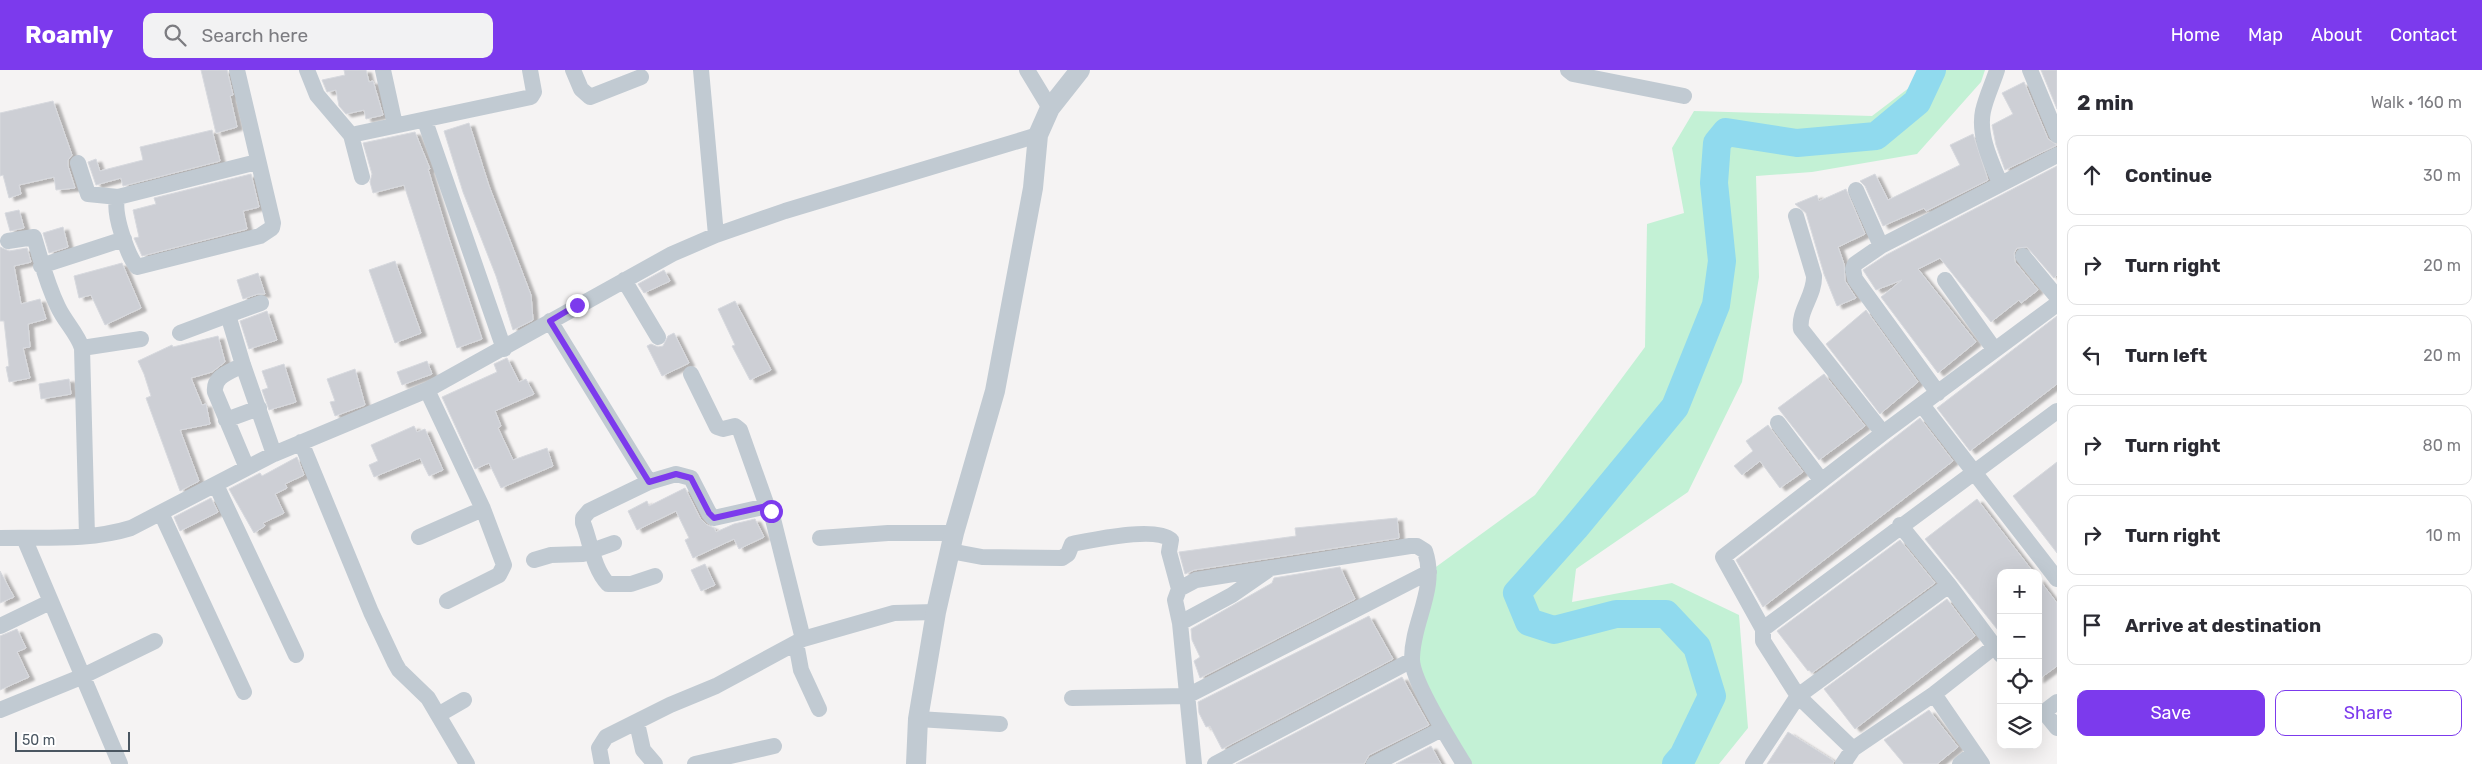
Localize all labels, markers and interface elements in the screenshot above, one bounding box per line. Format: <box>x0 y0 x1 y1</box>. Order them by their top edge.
search box <box>143 13 493 58</box>
text: Roamly <box>25 21 113 49</box>
icon: search <box>161 21 189 49</box>
text: Search here <box>201 24 308 47</box>
text: Home <box>2171 24 2220 46</box>
text: Map <box>2248 24 2283 46</box>
text: About <box>2311 24 2362 46</box>
text: Contact <box>2390 24 2457 46</box>
text: 2 min <box>2077 90 2134 115</box>
text: Walk · 160 m <box>2371 93 2462 112</box>
icon: ahead <box>2078 161 2106 189</box>
text: Continue <box>2125 164 2212 187</box>
text: 30 m <box>2423 166 2461 185</box>
icon: right <box>2078 251 2106 279</box>
text: Turn right <box>2125 254 2220 277</box>
text: 20 m <box>2423 256 2461 275</box>
route end <box>566 294 589 317</box>
icon: left <box>2078 341 2106 369</box>
text: Turn left <box>2125 344 2207 367</box>
text: 20 m <box>2423 346 2461 365</box>
icon: right <box>2078 431 2106 459</box>
text: Turn right <box>2125 434 2220 457</box>
text: 80 m <box>2423 436 2461 455</box>
route start <box>760 500 783 523</box>
icon: right <box>2078 521 2106 549</box>
text: Turn right <box>2125 524 2220 547</box>
text: 10 m <box>2426 526 2461 545</box>
map controls <box>1997 569 2042 749</box>
button: + <box>1997 569 2042 614</box>
icon: arrive <box>2078 611 2106 639</box>
button: − <box>1997 614 2042 659</box>
text: Arrive at destination <box>2125 614 2321 637</box>
button: locate <box>1997 659 2042 704</box>
button: Save <box>2077 690 2265 736</box>
button: Share <box>2275 690 2462 736</box>
button: layers <box>1997 704 2042 749</box>
scale bar <box>15 729 130 752</box>
text: 50 m <box>22 732 55 749</box>

